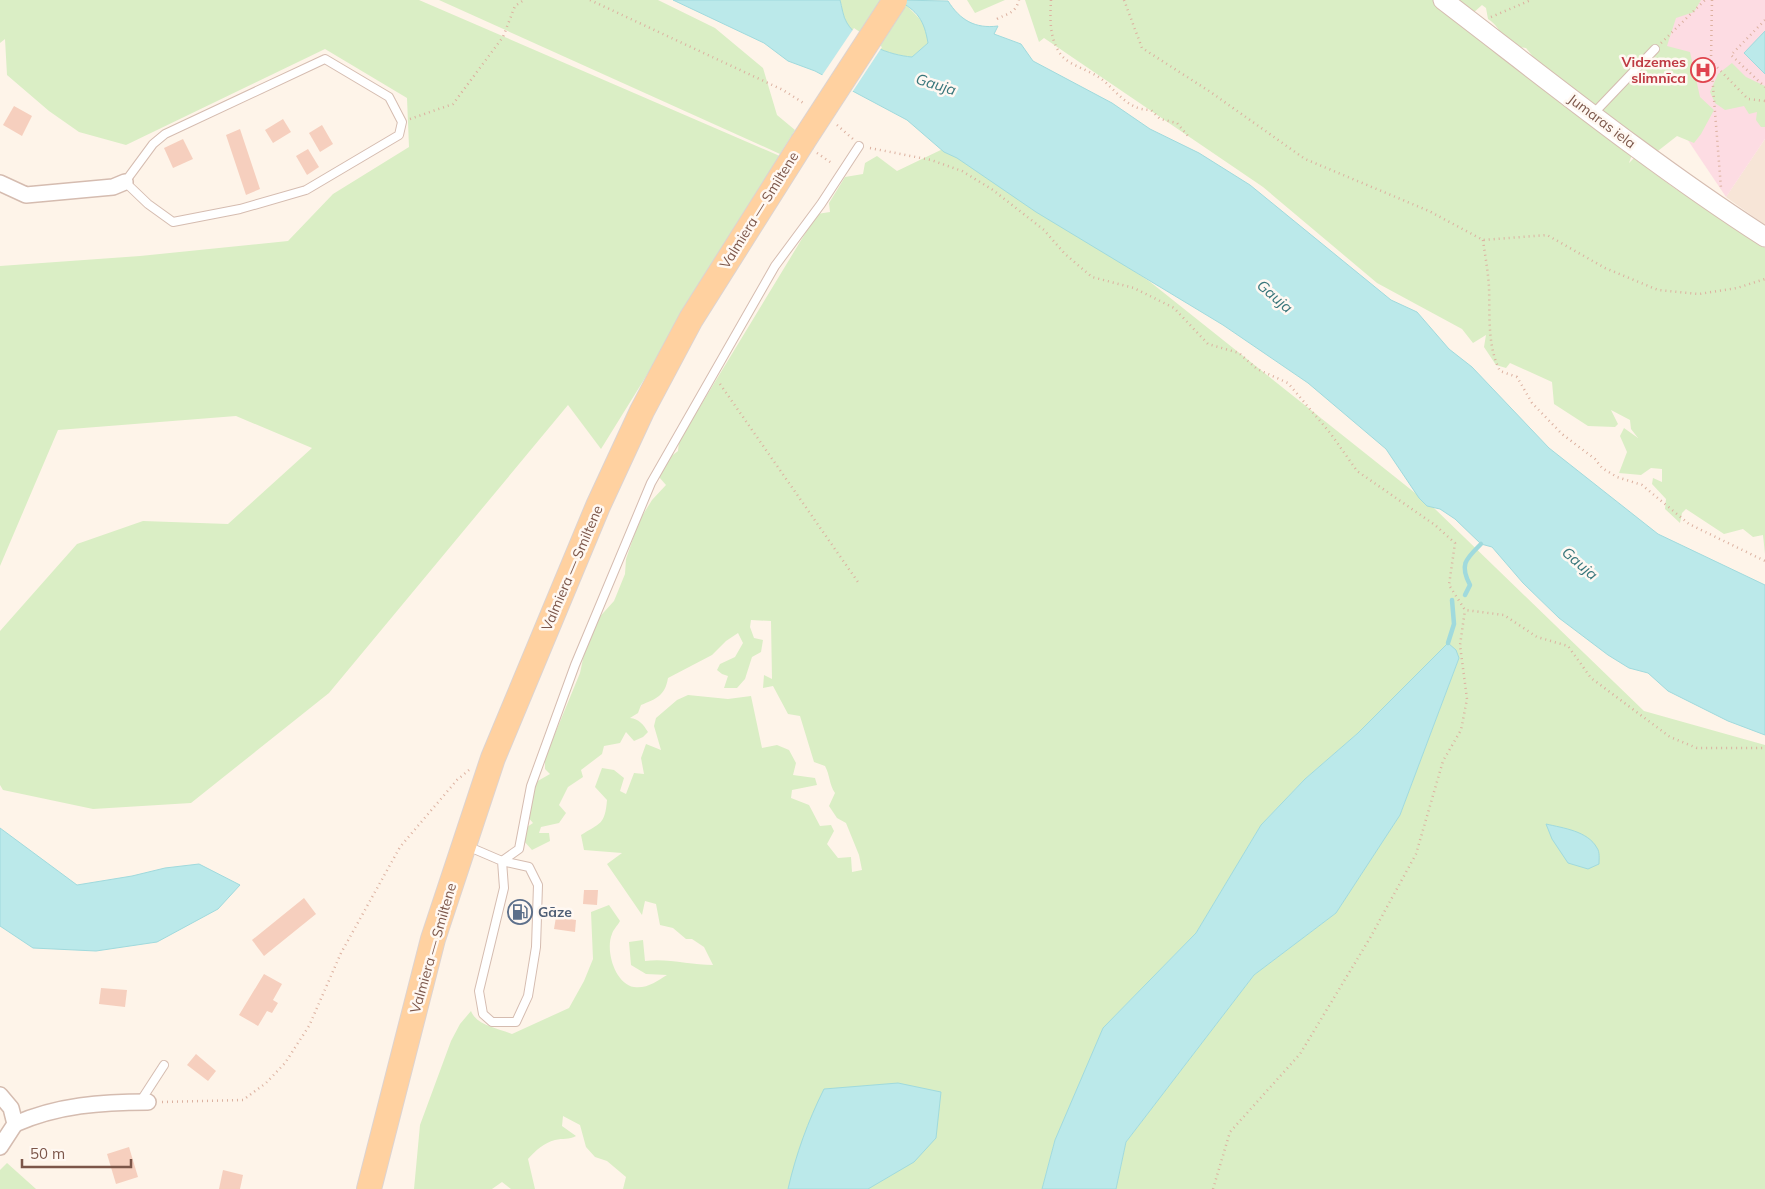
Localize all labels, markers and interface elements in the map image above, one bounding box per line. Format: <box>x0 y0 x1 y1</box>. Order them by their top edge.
place label: Vidzemes slimnīca <box>1620 53 1686 87</box>
hospital icon: Vidzemes slimnīca <box>1690 57 1716 83</box>
water label: Gauja <box>914 69 958 99</box>
street label: Jumaras iela <box>1565 90 1639 152</box>
street label: Valmiera — Smiltene <box>716 148 802 272</box>
water label: Gauja <box>1253 275 1297 317</box>
street label: Valmiera — Smiltene <box>537 502 607 634</box>
water label: Gauja <box>1558 542 1602 584</box>
street label: Valmiera — Smiltene <box>406 881 460 1015</box>
fuel station icon: Gāze <box>507 899 533 925</box>
place label: Gāze <box>538 903 572 921</box>
scale bar <box>22 1136 131 1168</box>
text: 50 m <box>30 1144 65 1163</box>

